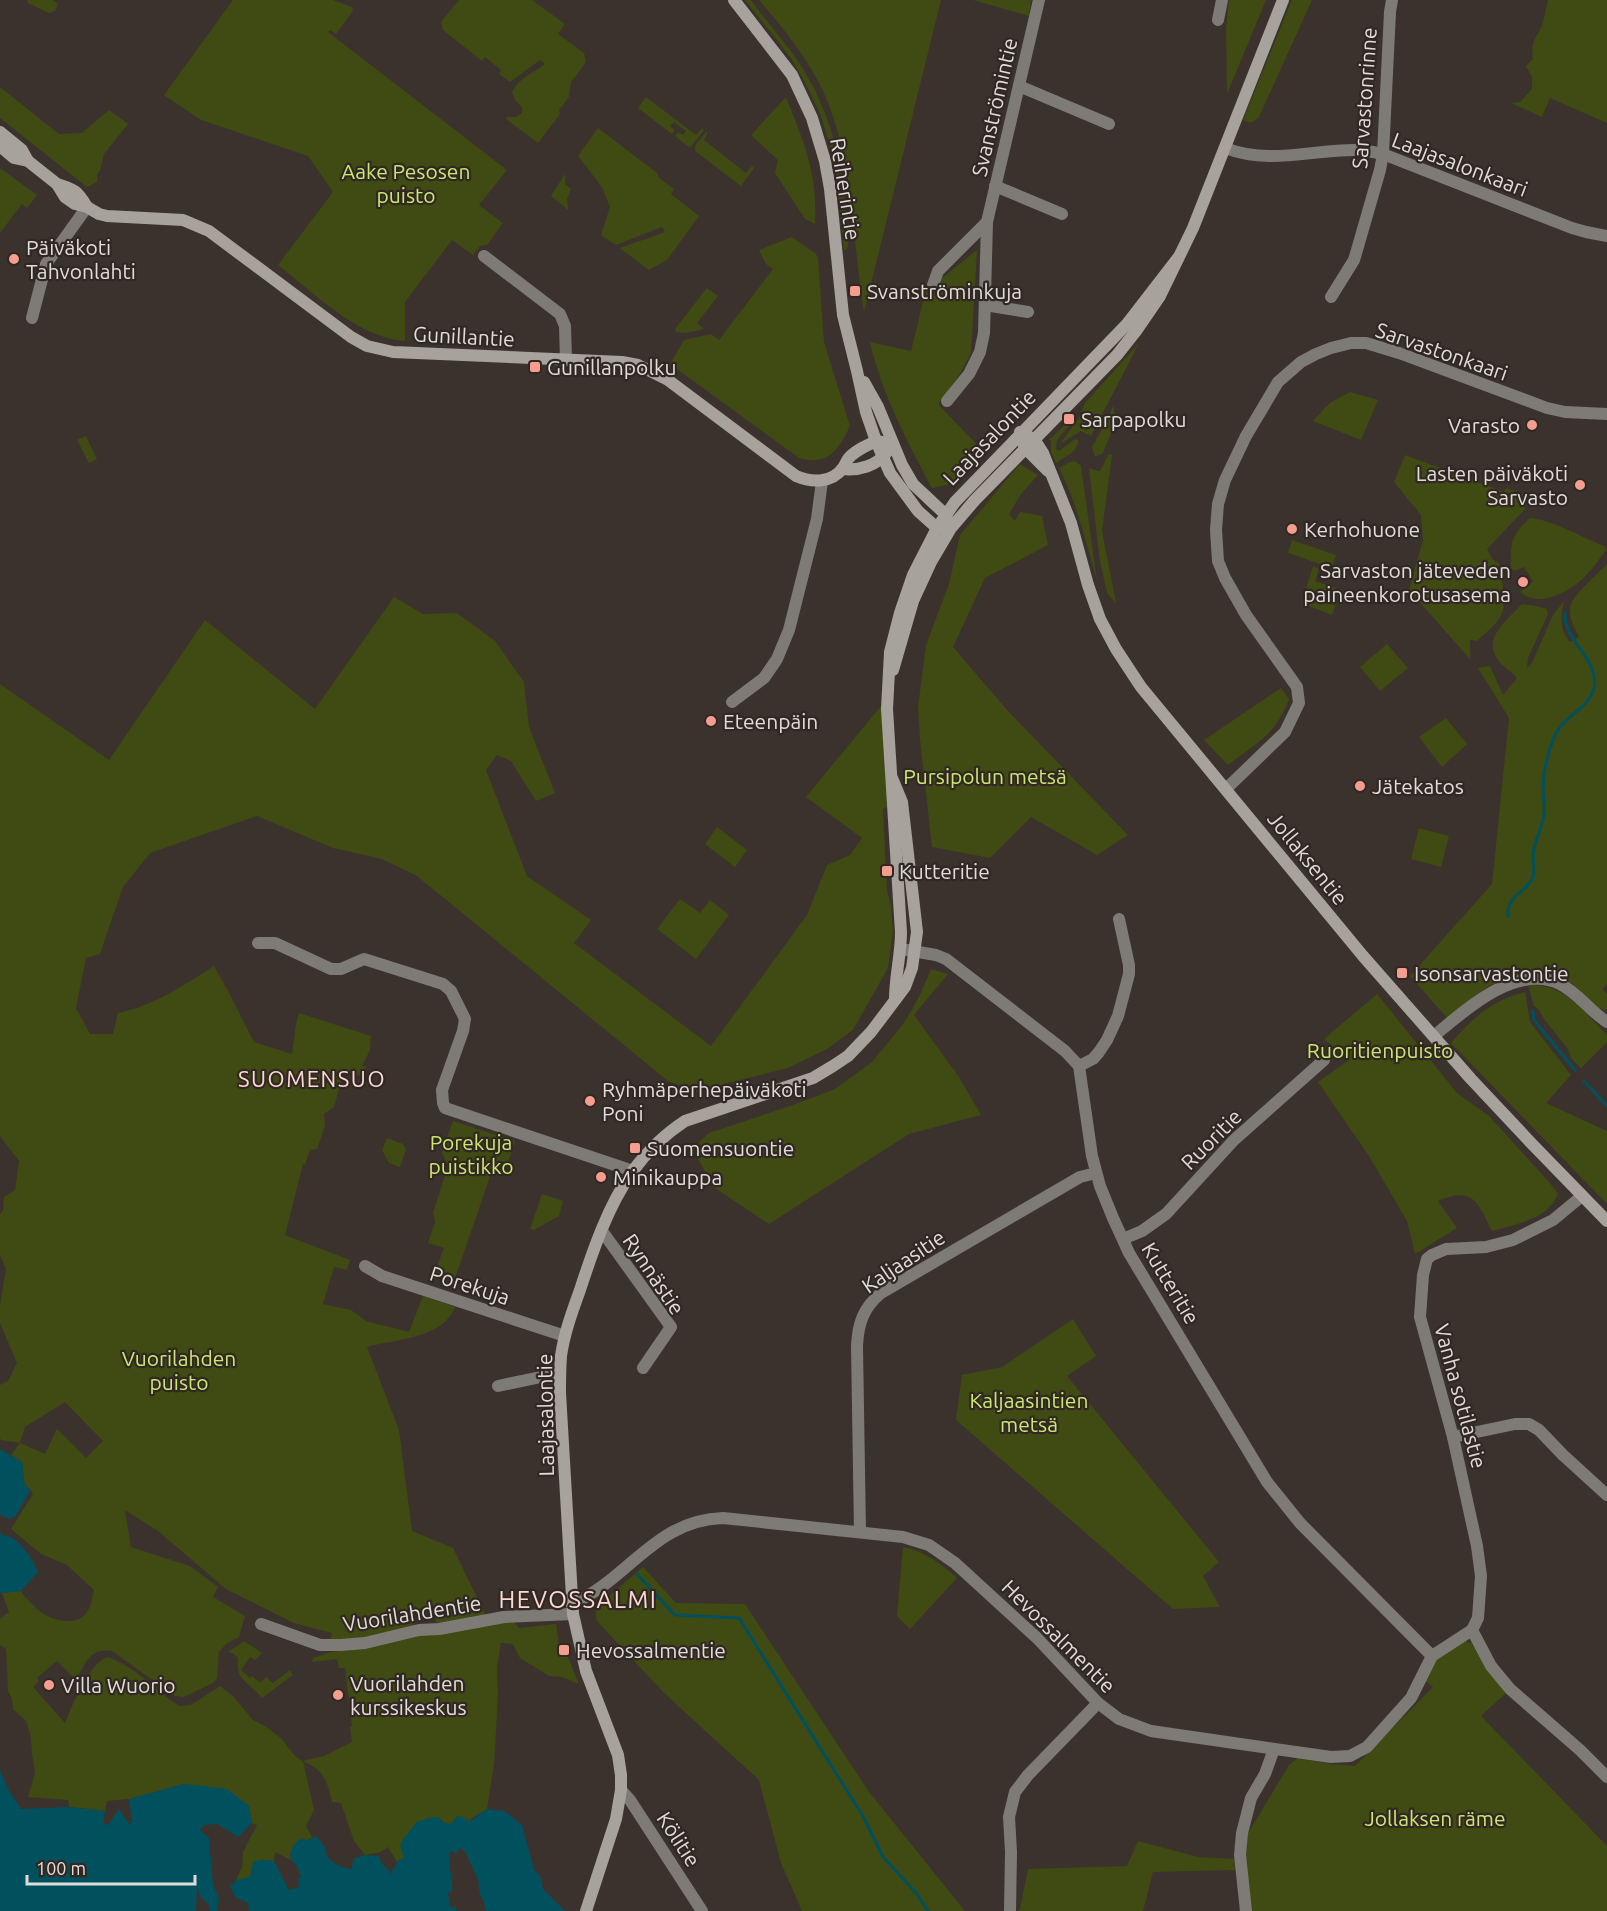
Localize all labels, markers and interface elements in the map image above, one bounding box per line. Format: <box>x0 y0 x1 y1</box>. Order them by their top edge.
street label: Sarvastonrinne <box>1347 27 1381 169</box>
street label: Svanströmintie <box>966 35 1022 179</box>
street label: Laajasalonkaari <box>1389 127 1531 201</box>
street label: Reiherintie <box>826 136 866 242</box>
park label: Aake Pesosen puisto <box>342 159 470 207</box>
place label: Päiväkoti Tahvonlahti <box>26 235 136 283</box>
marker: Päiväkoti Tahvonlahti <box>7 252 21 266</box>
place label: Svanströminkuja <box>867 279 1022 303</box>
marker: Svanströminkuja <box>848 284 862 298</box>
street label: Sarvastonkaari <box>1373 317 1511 385</box>
street label: Gunillantie <box>413 321 515 351</box>
place label: Gunillanpolku <box>547 355 677 379</box>
marker: Gunillanpolku <box>528 360 542 374</box>
street label: Laajasalontie <box>938 384 1040 490</box>
place label: Sarpapolku <box>1081 407 1187 431</box>
marker: Sarpapolku <box>1062 412 1076 426</box>
place label: Varasto <box>1448 413 1520 437</box>
marker: Varasto <box>1525 418 1539 432</box>
place label: Lasten päiväkoti Sarvasto <box>1416 461 1568 509</box>
marker: Lasten päiväkoti Sarvasto <box>1573 478 1587 492</box>
place label: Kerhohuone <box>1304 517 1420 541</box>
marker: Kerhohuone <box>1285 522 1299 536</box>
place label: Sarvaston jäteveden paineenkorotusasema <box>1303 558 1511 606</box>
marker: Sarvaston jäteveden paineenkorotusasema <box>1516 575 1530 589</box>
place label: Eteenpäin <box>723 709 818 733</box>
marker: Eteenpäin <box>704 714 718 728</box>
park label: Pursipolun metsä <box>903 764 1067 788</box>
place label: Jätekatos <box>1372 774 1464 798</box>
marker: Jätekatos <box>1353 779 1367 793</box>
street label: Jollaksentie <box>1263 807 1353 909</box>
place label: Kutteritie <box>899 859 990 883</box>
marker: Kutteritie <box>880 864 894 878</box>
place label: Isonsarvastontie <box>1414 961 1569 985</box>
marker: Isonsarvastontie <box>1395 966 1409 980</box>
park label: Ruoritienpuisto <box>1307 1038 1453 1062</box>
district label: SUOMENSUO <box>238 1066 386 1091</box>
place label: Ryhmäperhepäiväkoti Poni <box>602 1077 807 1125</box>
marker: Ryhmäperhepäiväkoti Poni <box>583 1094 597 1108</box>
street label: Ruoritie <box>1176 1104 1246 1174</box>
park label: Porekuja puistikko <box>429 1130 513 1178</box>
place label: Suomensuontie <box>647 1136 794 1160</box>
marker: Suomensuontie <box>628 1141 642 1155</box>
place label: Minikauppa <box>613 1165 722 1189</box>
marker: Minikauppa <box>594 1170 608 1184</box>
street label: Kaljaasitie <box>857 1225 949 1297</box>
street label: Rynnästie <box>618 1229 690 1319</box>
street label: Kutteritie <box>1137 1238 1205 1328</box>
street label: Porekuja <box>427 1261 513 1309</box>
street label: Vanha sotilastie <box>1430 1321 1492 1471</box>
park label: Vuorilahden puisto <box>122 1346 236 1394</box>
street label: Laajasalontie <box>532 1353 558 1477</box>
park label: Kaljaasintien metsä <box>970 1388 1088 1436</box>
street label: Hevossalmentie <box>998 1575 1120 1697</box>
district label: HEVOSSALMI <box>499 1586 657 1613</box>
street label: Vuorilahdentie <box>341 1590 483 1636</box>
place label: Hevossalmentie <box>576 1638 726 1662</box>
marker: Hevossalmentie <box>557 1643 571 1657</box>
place label: Vuorilahden kurssikeskus <box>350 1671 467 1719</box>
place label: Villa Wuorio <box>61 1673 176 1697</box>
marker: Villa Wuorio <box>42 1678 56 1692</box>
marker: Vuorilahden kurssikeskus <box>331 1688 345 1702</box>
park label: Jollaksen räme <box>1364 1806 1506 1830</box>
street label: Kölitie <box>652 1807 706 1871</box>
scale bar <box>27 1848 195 1886</box>
text: 100 m <box>36 1858 86 1878</box>

